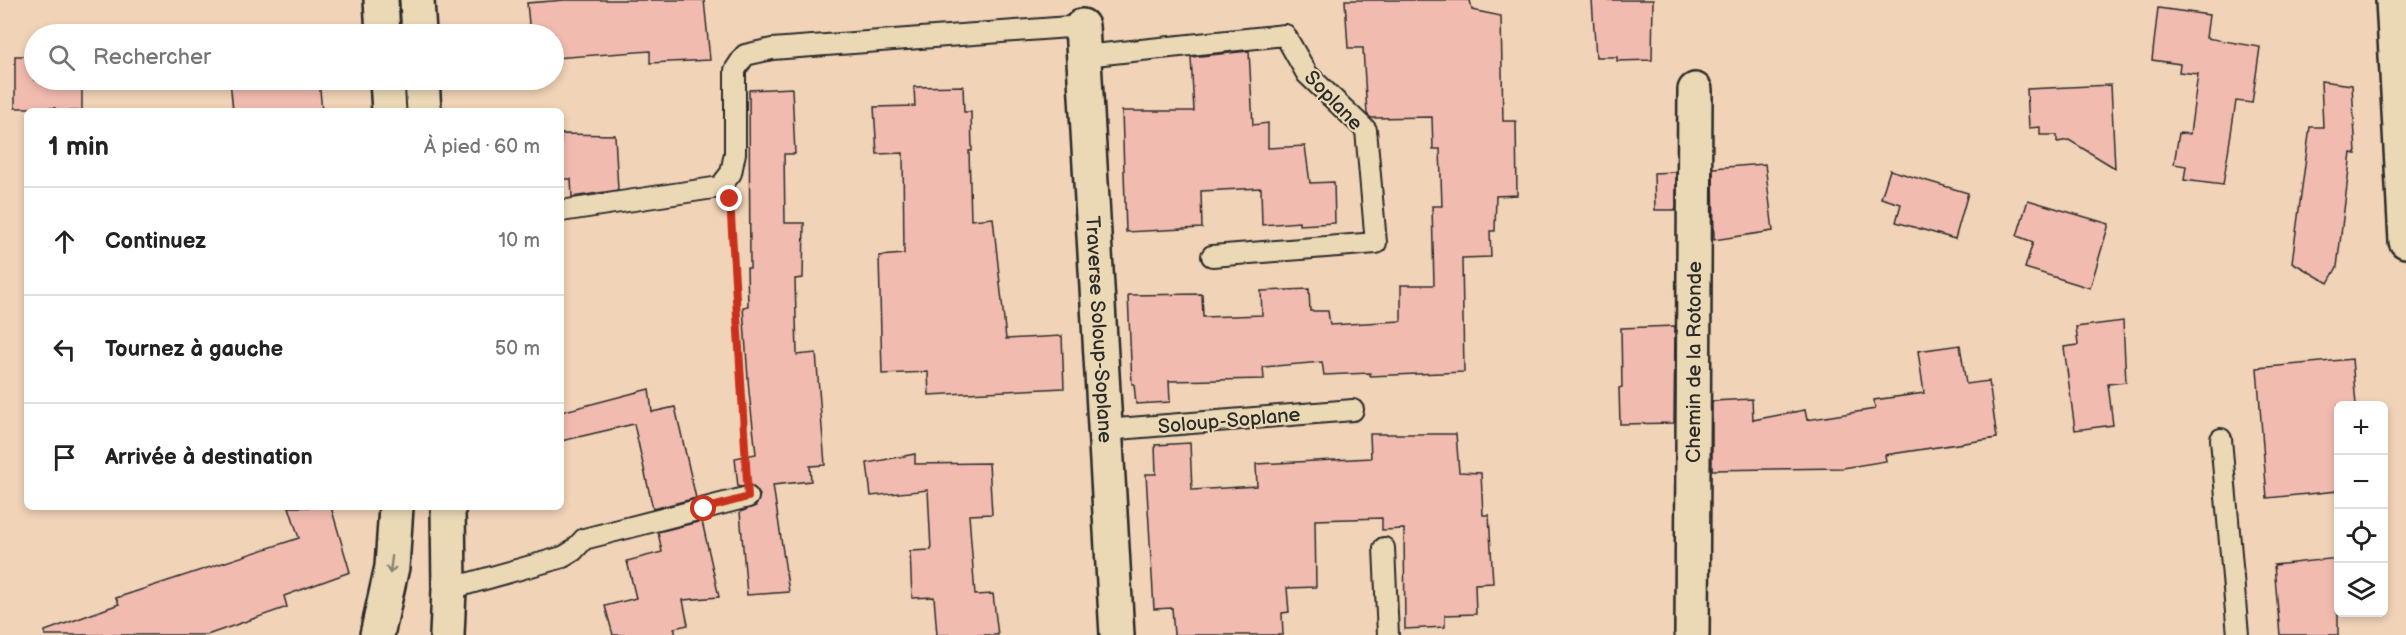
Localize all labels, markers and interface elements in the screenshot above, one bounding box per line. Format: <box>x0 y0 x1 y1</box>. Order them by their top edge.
search box <box>24 24 564 90</box>
icon: search <box>45 41 78 74</box>
text: Rechercher <box>93 44 211 71</box>
street label: Soplane <box>1299 66 1368 136</box>
text: 1 min <box>48 132 109 163</box>
text: À pied · 60 m <box>424 135 540 159</box>
route end <box>716 185 742 211</box>
street label: Traverse Soloup-Soplane <box>1080 215 1117 444</box>
icon: ahead <box>48 225 81 258</box>
text: Continuez <box>105 228 206 255</box>
text: 10 m <box>499 229 540 253</box>
street label: Chemin de la Rotonde <box>1682 261 1707 463</box>
icon: left <box>48 333 81 366</box>
text: Tournez à gauche <box>105 336 283 363</box>
text: 50 m <box>495 337 540 361</box>
map controls <box>2334 401 2388 617</box>
button: + <box>2334 401 2388 455</box>
street label: Soloup-Soplane <box>1157 403 1301 439</box>
icon: arrive <box>48 441 81 474</box>
text: Arrivée à destination <box>105 444 313 471</box>
button: − <box>2334 455 2388 509</box>
route start <box>690 495 716 521</box>
button: locate <box>2334 509 2388 563</box>
one-way arrow <box>386 555 397 575</box>
button: layers <box>2334 563 2388 617</box>

